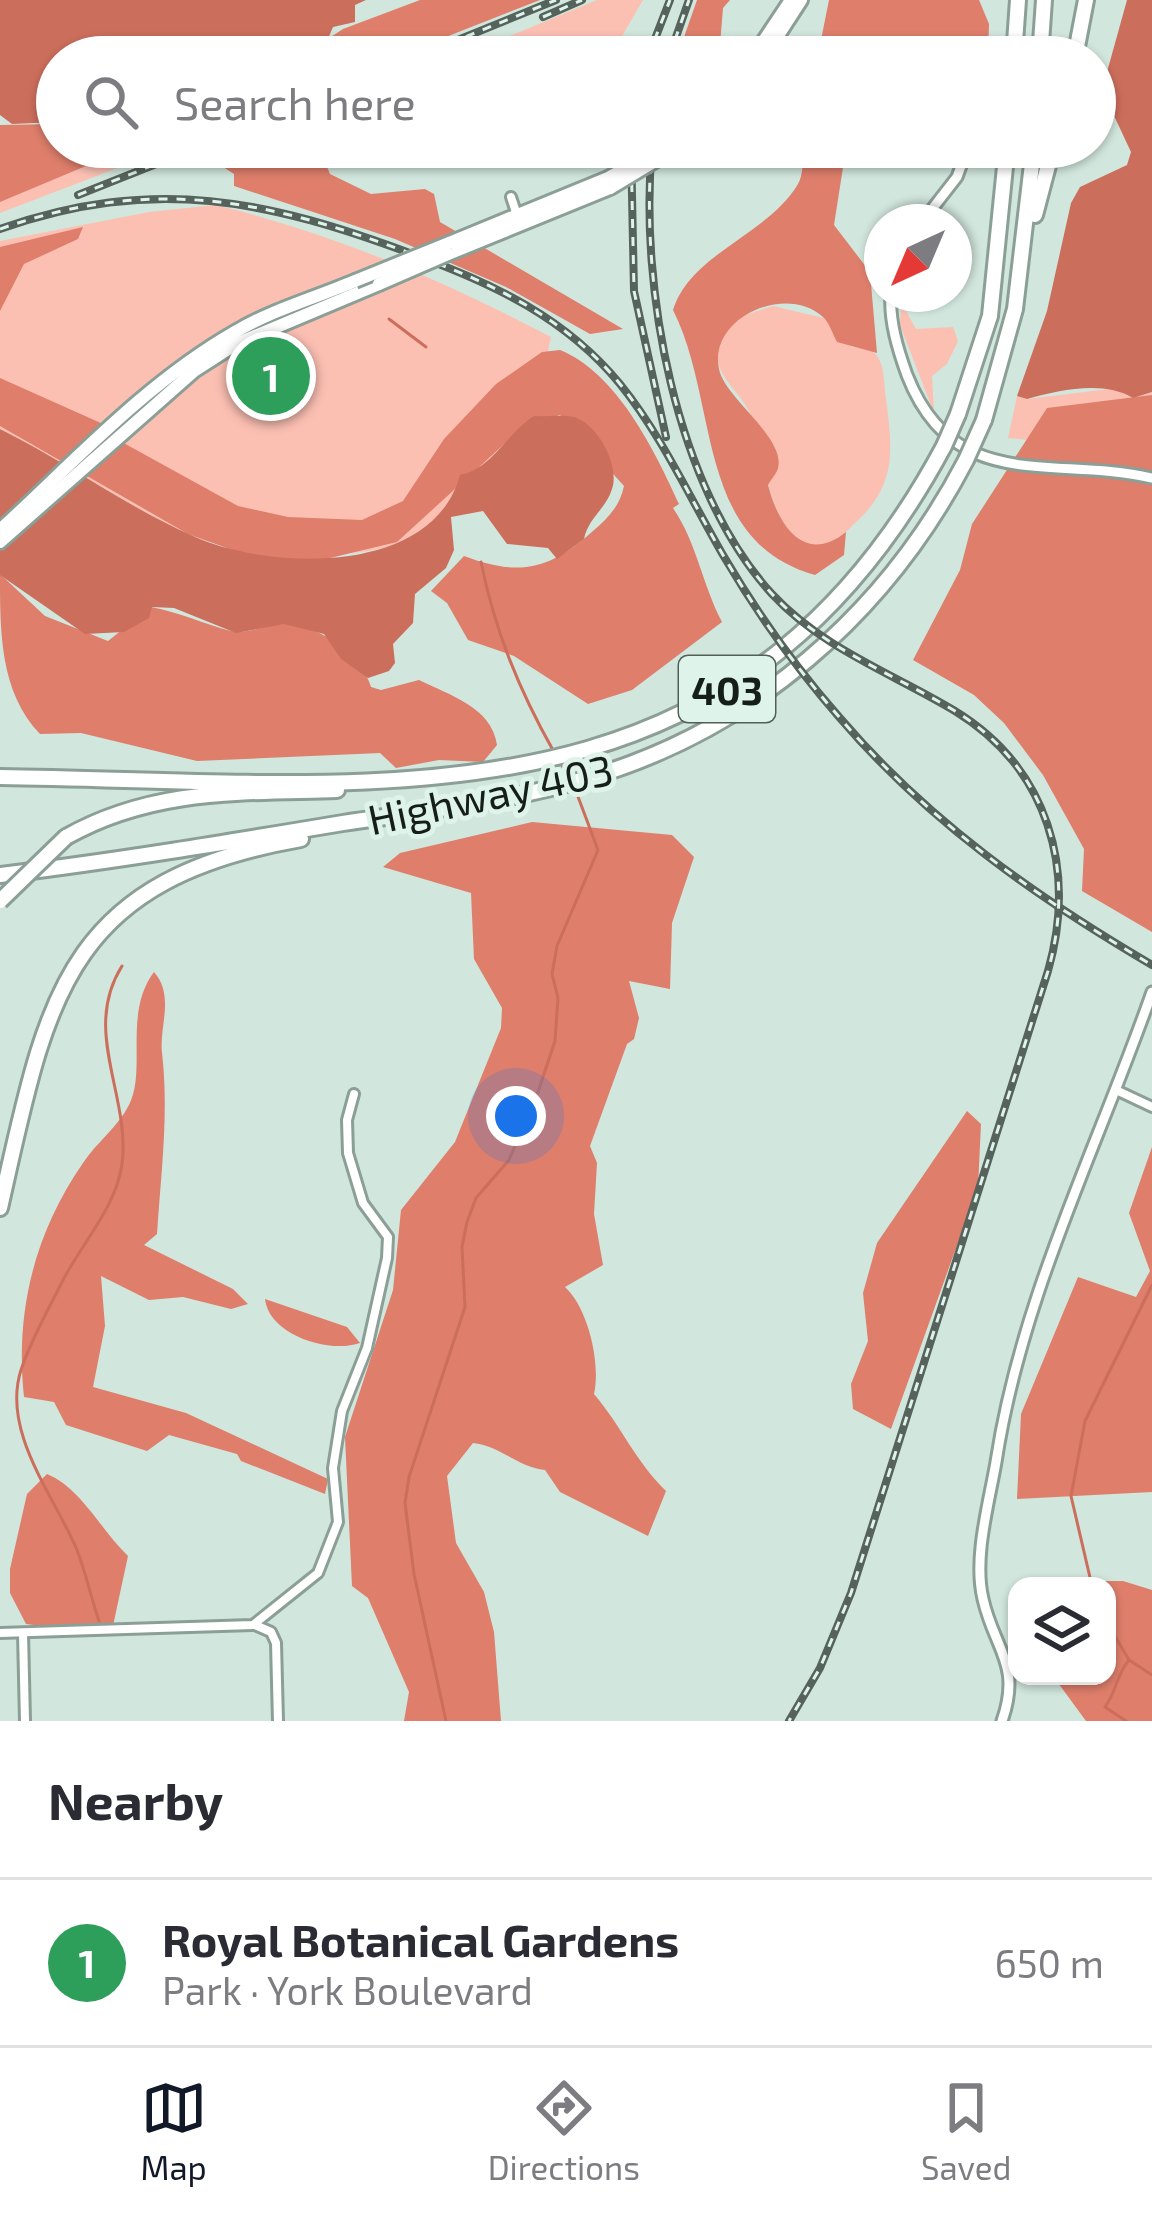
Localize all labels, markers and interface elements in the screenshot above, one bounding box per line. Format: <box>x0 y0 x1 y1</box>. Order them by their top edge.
search box <box>36 36 1116 168</box>
icon: search <box>78 69 144 135</box>
text: Search here <box>174 75 416 129</box>
north arrow <box>864 204 972 312</box>
pin: 1 <box>232 331 310 421</box>
road number: 403 <box>679 656 775 722</box>
street label: Highway 403 <box>363 743 617 843</box>
your location <box>486 1086 546 1146</box>
map controls <box>1008 1577 1116 1685</box>
button: layers <box>1008 1577 1116 1685</box>
text: Nearby <box>48 1769 223 1830</box>
text: Royal Botanical Gardens <box>162 1912 679 1966</box>
text: 1 <box>79 1939 95 1986</box>
text: 650 m <box>994 1939 1104 1986</box>
text: Park · York Boulevard <box>162 1966 533 2013</box>
tab: Map <box>141 2075 207 2187</box>
tab: Directions <box>488 2075 640 2187</box>
tab: Saved <box>921 2075 1011 2187</box>

